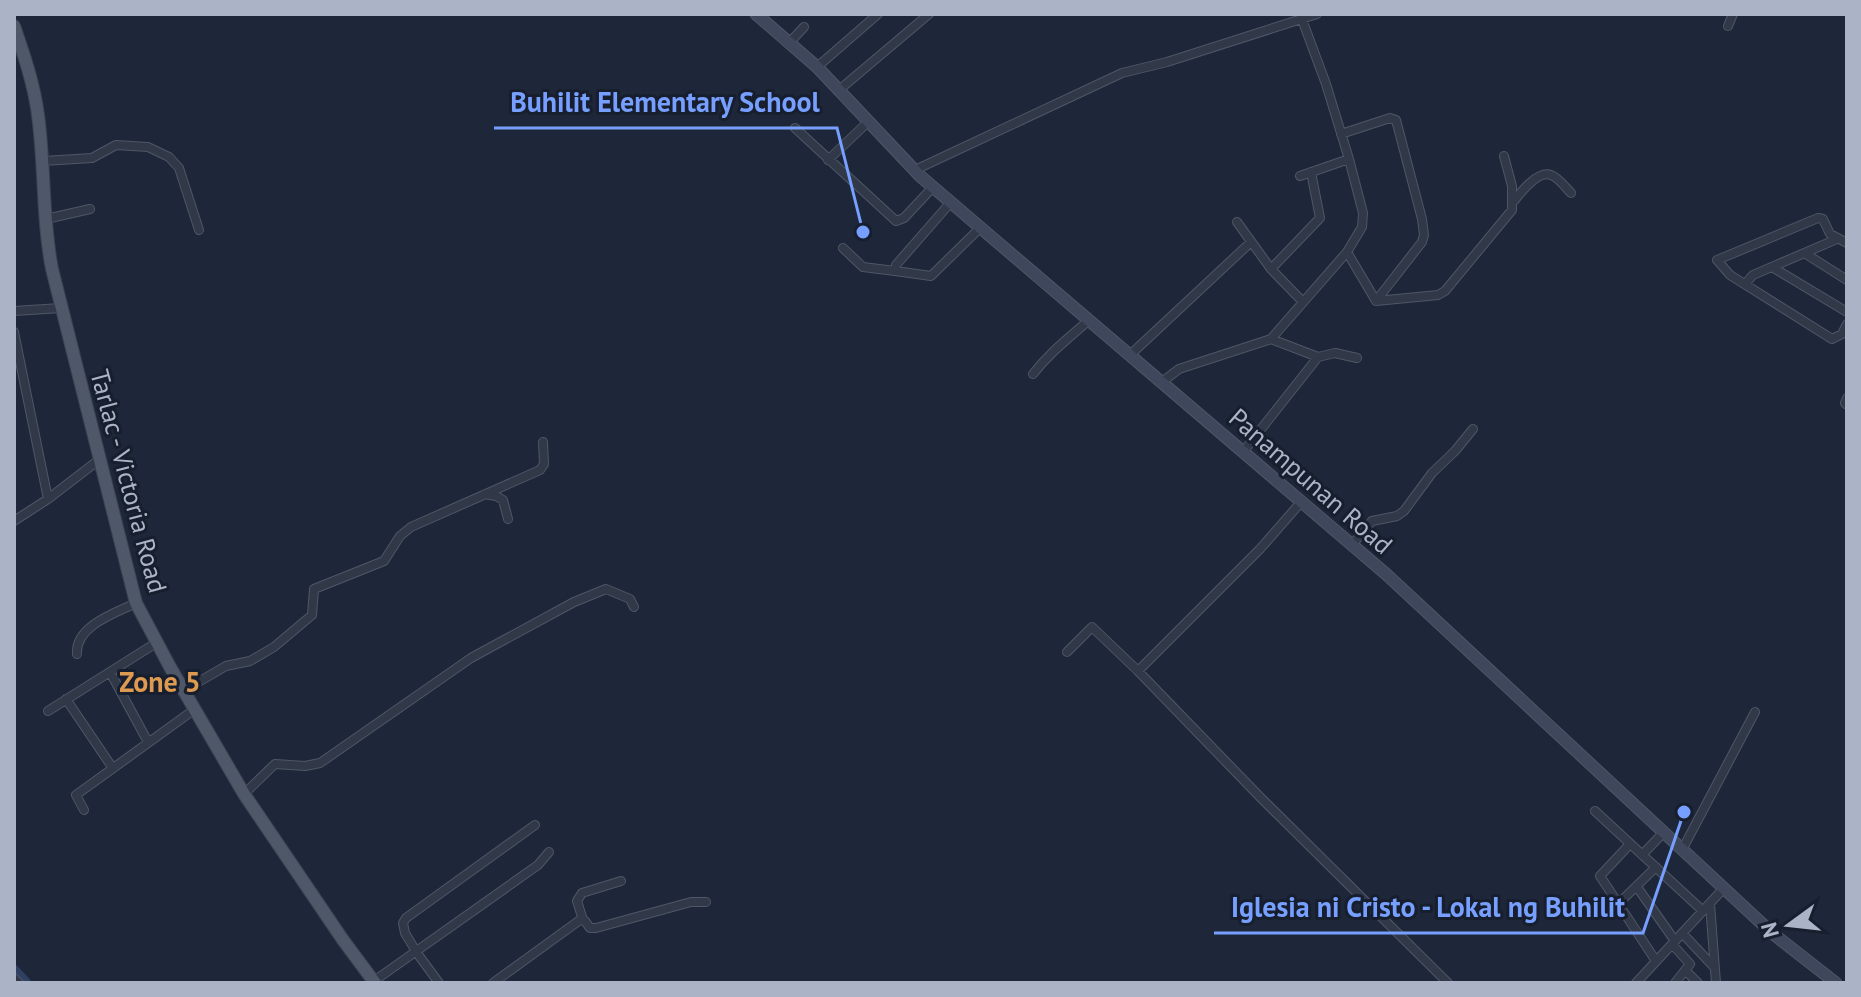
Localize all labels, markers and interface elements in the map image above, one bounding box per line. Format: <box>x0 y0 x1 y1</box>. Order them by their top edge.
callout: Buhilit Elementary School <box>494 76 837 128</box>
text: Buhilit Elementary School <box>510 83 821 120</box>
street label: Tarlac - Victoria Road <box>83 366 175 596</box>
street label: Panampunan Road <box>1222 401 1400 561</box>
district label: Zone 5 <box>119 663 201 700</box>
callout: Iglesia ni Cristo - Lokal ng Buhilit <box>1214 881 1643 933</box>
north arrow <box>1749 885 1829 965</box>
text: Iglesia ni Cristo - Lokal ng Buhilit <box>1231 888 1625 925</box>
text: N <box>1754 920 1785 941</box>

